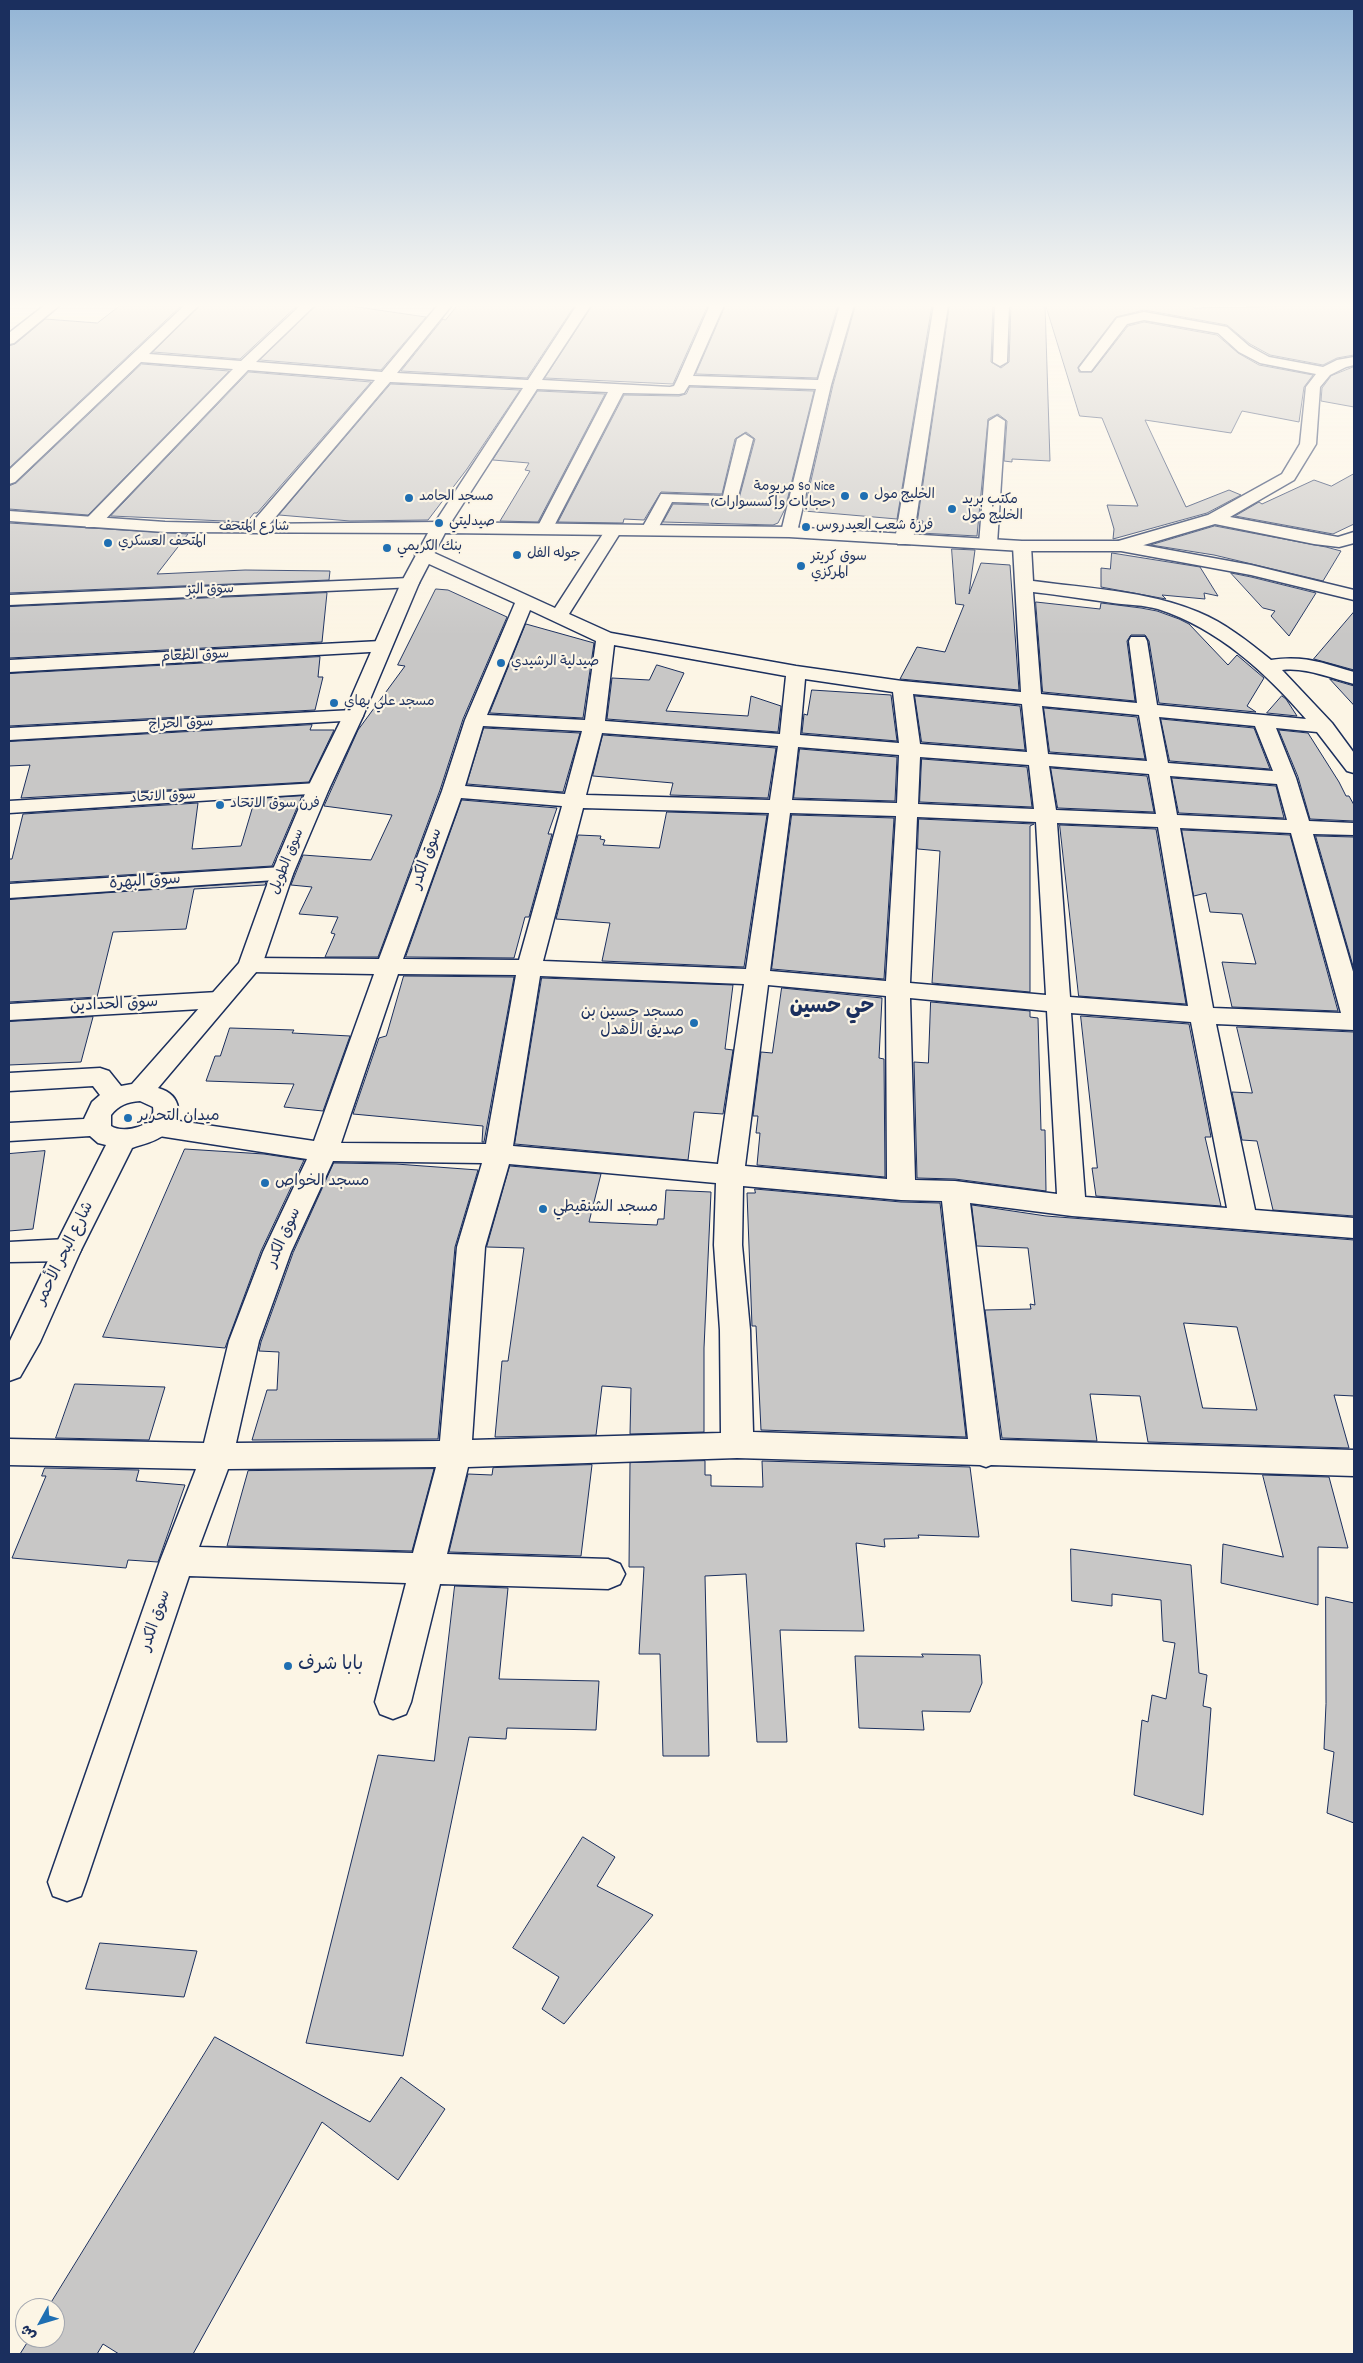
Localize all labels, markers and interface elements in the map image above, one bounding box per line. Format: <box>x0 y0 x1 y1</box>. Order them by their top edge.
place label: مريومة So Nice (حجابات وإكسسوارات) <box>711 480 835 512</box>
place label: الخليج مول <box>874 488 935 504</box>
place label: مسجد الحامد <box>419 490 494 506</box>
marker: مريومة So Nice (حجابات وإكسسوارات) <box>839 490 851 502</box>
marker: الخليج مول <box>858 490 870 502</box>
marker: مسجد الحامد <box>403 492 415 504</box>
place label: مكتب بريد الخليج مول <box>962 493 1023 526</box>
marker: مكتب بريد الخليج مول <box>946 503 958 515</box>
place label: صيدليتي <box>449 515 495 531</box>
marker: صيدليتي <box>433 517 445 529</box>
place label: فرزة شعب العيدروس <box>816 519 933 535</box>
street label: شارع المتحف <box>219 520 289 536</box>
marker: فرزة شعب العيدروس <box>800 521 812 533</box>
place label: المتحف العسكري <box>118 535 206 551</box>
marker: المتحف العسكري <box>102 537 114 549</box>
place label: بنك الكريمي <box>397 540 462 556</box>
marker: بنك الكريمي <box>381 542 393 554</box>
place label: جوله الفل <box>527 547 581 563</box>
marker: جوله الفل <box>511 549 523 561</box>
place label: سوق كريتر المركزي <box>811 550 867 582</box>
marker: سوق كريتر المركزي <box>795 560 807 572</box>
street label: سوق البز <box>186 582 234 600</box>
street label: سوق الطعام <box>160 647 230 667</box>
place label: صيدلية الرشيدي <box>511 655 599 671</box>
marker: صيدلية الرشيدي <box>495 657 507 669</box>
place label: مسجد علي بهاي <box>344 695 435 711</box>
marker: مسجد علي بهاي <box>328 697 340 709</box>
street label: سوق الحراج <box>148 715 214 735</box>
street label: سوق الاتحاد <box>130 788 196 808</box>
place label: فرن سوق الاتحاد <box>230 797 320 813</box>
marker: فرن سوق الاتحاد <box>214 799 226 811</box>
street label: سوق الكدر <box>408 826 448 892</box>
street label: سوق الطويل <box>267 827 309 897</box>
street label: سوق البهرة <box>109 871 181 895</box>
street label: سوق الحدادين <box>69 994 159 1018</box>
district label: حي حسين <box>790 996 874 1022</box>
place label: مسجد حسين بن صديق الأهدل <box>581 1004 684 1042</box>
marker: مسجد حسين بن صديق الأهدل <box>688 1017 700 1029</box>
place label: ميدان التحرير <box>138 1108 220 1128</box>
marker: ميدان التحرير <box>122 1112 134 1124</box>
place label: مسجد الخواص <box>275 1173 369 1193</box>
marker: مسجد الخواص <box>259 1177 271 1189</box>
street label: شارع البحر الأحمر <box>33 1199 99 1309</box>
place label: مسجد الشنقيطي <box>553 1199 658 1219</box>
marker: مسجد الشنقيطي <box>537 1203 549 1215</box>
street label: سوق الكدر <box>263 1205 307 1271</box>
street label: سوق الكدر <box>138 1588 176 1654</box>
place label: بابا شرف <box>298 1655 363 1677</box>
marker: بابا شرف <box>282 1660 294 1672</box>
north arrow <box>15 2298 65 2348</box>
text: ش <box>17 2320 42 2344</box>

